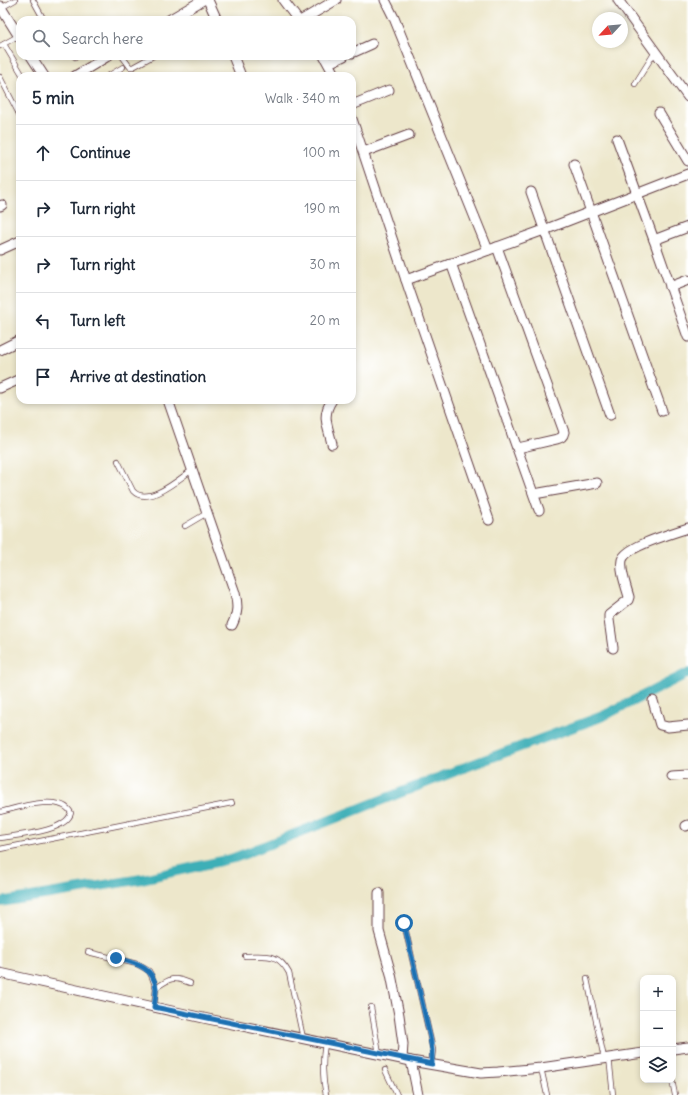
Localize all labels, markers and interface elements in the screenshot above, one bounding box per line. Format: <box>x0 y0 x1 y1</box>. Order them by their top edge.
north arrow <box>592 12 628 48</box>
search box <box>16 16 356 60</box>
icon: search <box>30 27 52 49</box>
text: Search here <box>62 29 143 48</box>
text: 5 min <box>32 87 74 109</box>
text: Walk · 340 m <box>265 90 340 107</box>
icon: ahead <box>32 142 54 164</box>
text: Continue <box>70 143 131 162</box>
text: 100 m <box>303 144 340 161</box>
icon: right <box>32 198 54 220</box>
text: Turn right <box>70 199 135 218</box>
text: 190 m <box>304 200 340 217</box>
icon: right <box>32 254 54 276</box>
text: Turn right <box>70 255 135 274</box>
text: 30 m <box>310 256 340 273</box>
icon: left <box>32 310 54 332</box>
text: Turn left <box>70 311 125 330</box>
text: 20 m <box>310 312 340 329</box>
icon: arrive <box>32 366 54 388</box>
text: Arrive at destination <box>70 367 206 386</box>
route start <box>395 914 413 932</box>
route end <box>107 949 125 967</box>
map controls <box>640 975 676 1083</box>
button: + <box>640 975 676 1011</box>
button: − <box>640 1011 676 1047</box>
button: layers <box>640 1047 676 1083</box>

